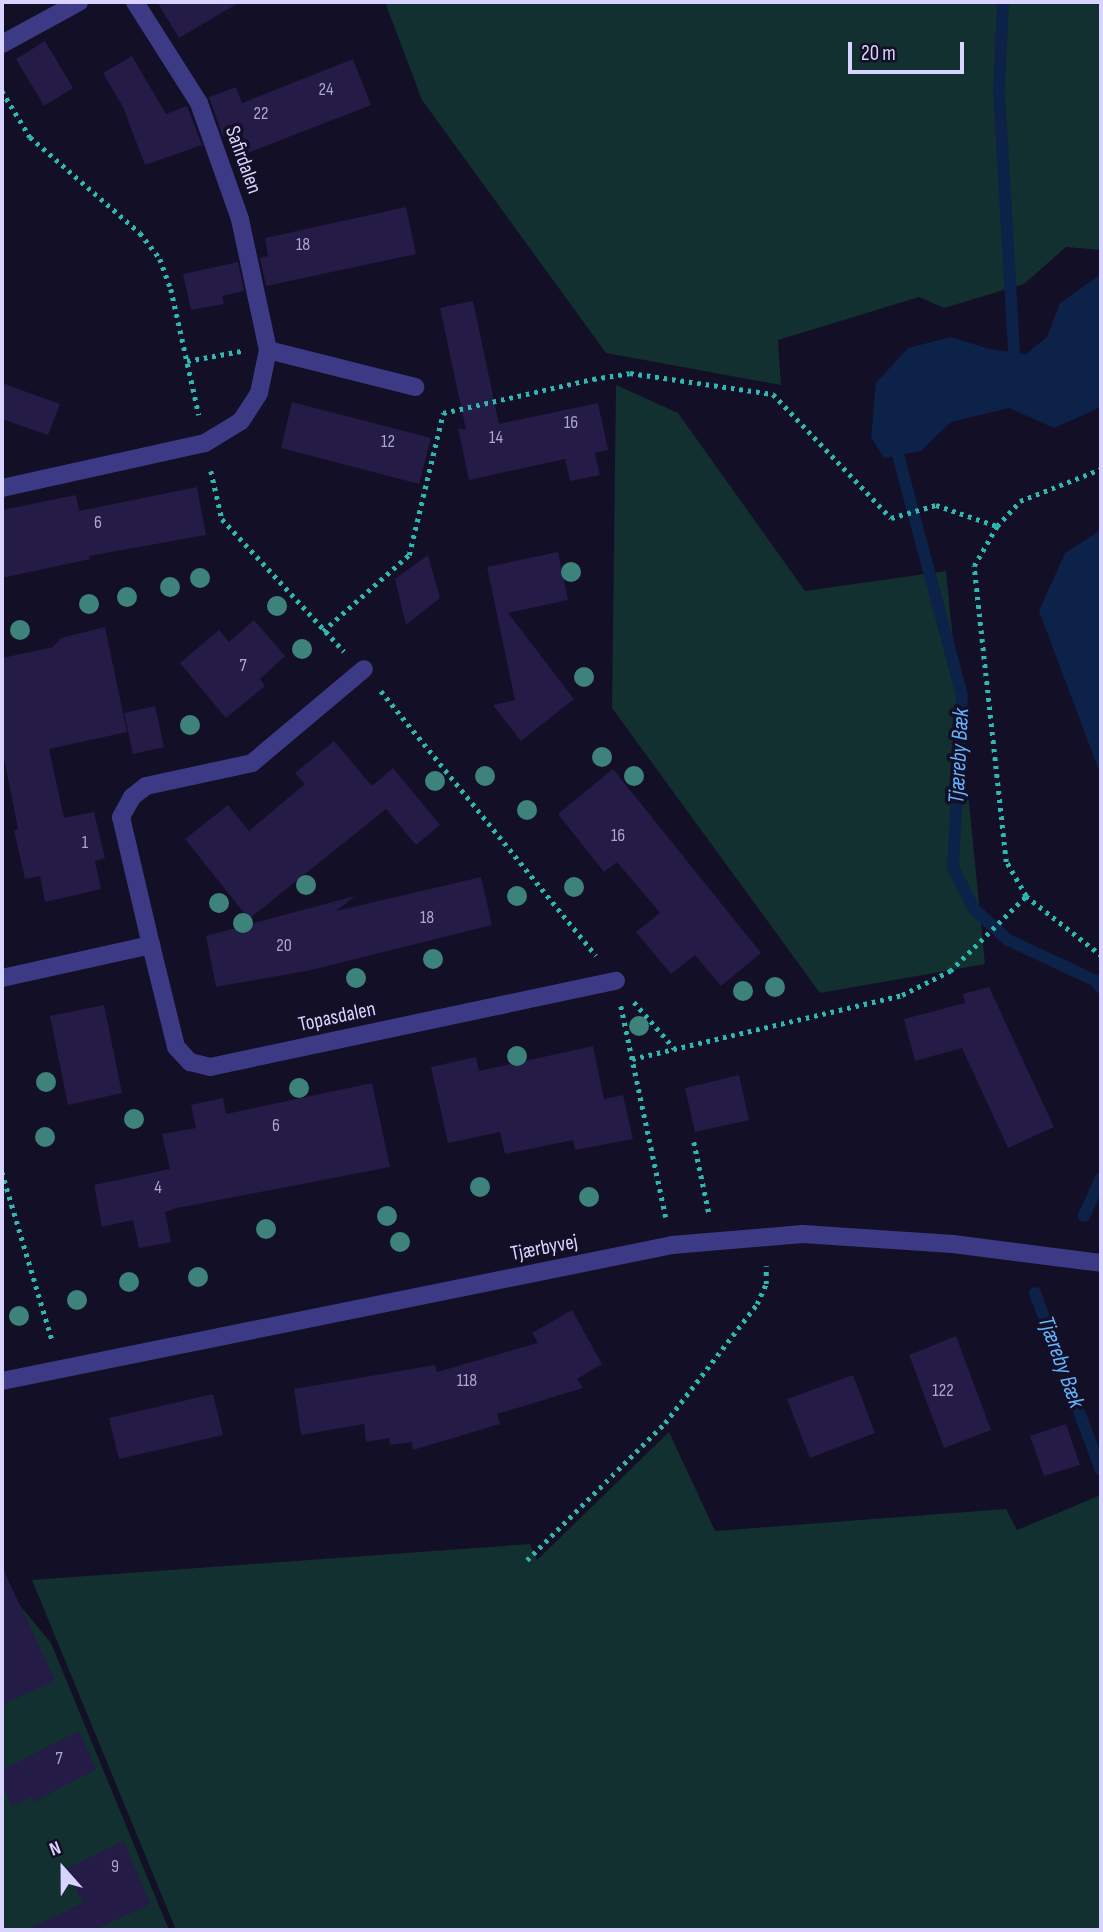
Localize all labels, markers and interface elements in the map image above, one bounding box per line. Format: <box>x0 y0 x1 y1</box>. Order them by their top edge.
scale bar <box>851 28 967 72</box>
text: 20 m <box>861 41 896 66</box>
house number: 24 <box>319 79 333 101</box>
house number: 22 <box>254 103 268 125</box>
street label: Safirdalen <box>219 123 267 197</box>
house number: 18 <box>296 234 310 256</box>
house number: 16 <box>564 412 578 434</box>
house number: 14 <box>489 427 503 449</box>
house number: 12 <box>381 431 395 453</box>
house number: 6 <box>94 512 102 534</box>
house number: 7 <box>239 655 247 677</box>
water label: Tjæreby Bæk <box>943 708 975 804</box>
house number: 16 <box>611 825 625 847</box>
house number: 1 <box>82 832 88 854</box>
house number: 18 <box>420 907 434 929</box>
house number: 20 <box>276 935 292 957</box>
street label: Topasdalen <box>296 997 378 1037</box>
house number: 6 <box>272 1115 280 1137</box>
house number: 4 <box>154 1177 162 1199</box>
street label: Tjærbyvej <box>508 1229 580 1267</box>
water label: Tjæreby Bæk <box>1032 1312 1090 1412</box>
house number: 118 <box>457 1370 477 1392</box>
house number: 122 <box>932 1380 954 1402</box>
house number: 7 <box>55 1748 63 1770</box>
north arrow <box>28 1834 98 1904</box>
text: N <box>46 1836 64 1861</box>
house number: 9 <box>111 1856 119 1878</box>

